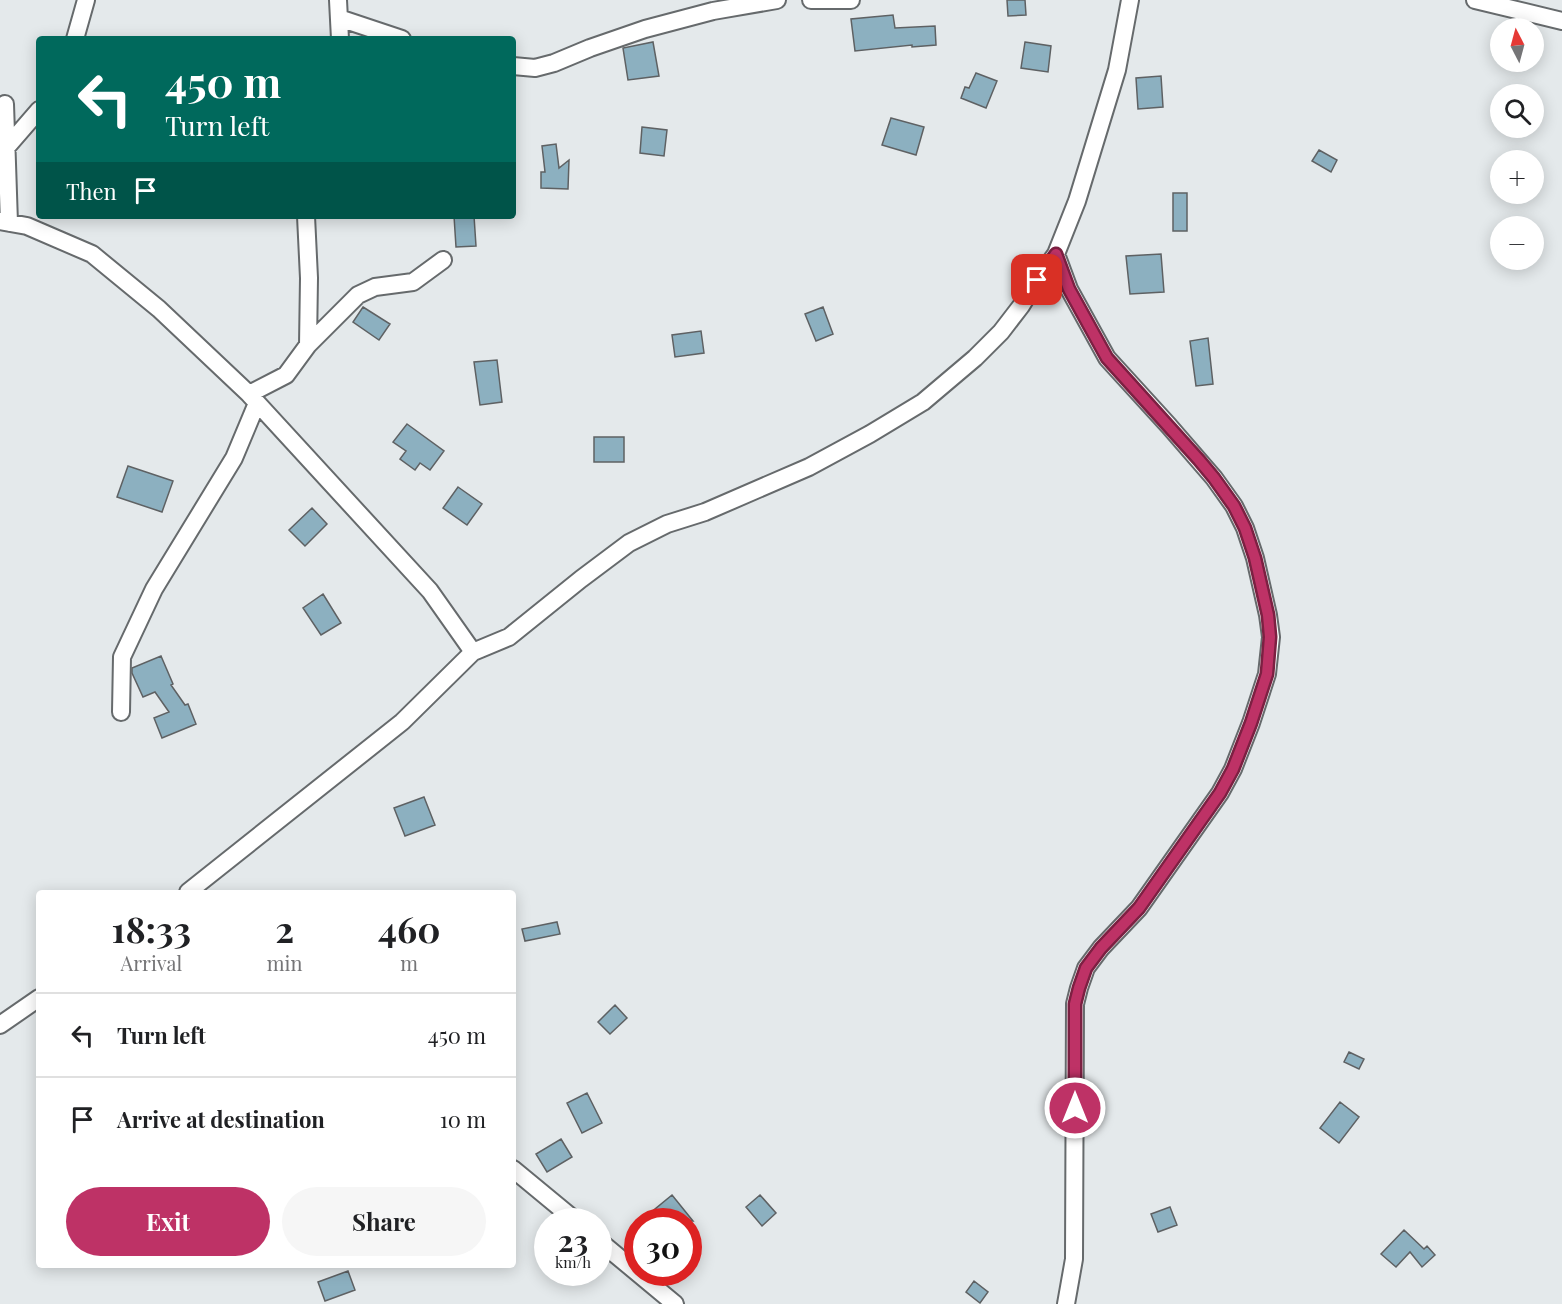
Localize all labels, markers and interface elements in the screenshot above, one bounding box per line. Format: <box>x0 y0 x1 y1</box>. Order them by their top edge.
north arrow <box>1490 18 1544 72</box>
map controls <box>1490 18 1544 270</box>
text: 450 m <box>165 53 281 109</box>
icon: left <box>66 60 144 138</box>
button: search <box>1490 84 1544 138</box>
text: Turn left <box>165 107 269 143</box>
button: + <box>1490 150 1544 204</box>
icon: arrive <box>129 174 162 207</box>
text: Then <box>66 176 117 206</box>
button: − <box>1490 216 1544 270</box>
pin <box>1011 254 1062 305</box>
icon: arrive <box>1020 263 1053 296</box>
text: 18:33 <box>112 904 191 952</box>
text: 2 <box>275 904 294 952</box>
text: 460 <box>378 904 440 952</box>
text: Arrival <box>121 949 182 976</box>
text: min <box>267 949 302 976</box>
text: m <box>400 949 418 976</box>
icon: left <box>66 1019 99 1052</box>
text: Turn left <box>117 1020 206 1050</box>
text: 450 m <box>428 1020 486 1050</box>
position arrow <box>1043 1076 1107 1140</box>
icon: arrive <box>66 1103 99 1136</box>
text: Arrive at destination <box>117 1104 325 1134</box>
text: 10 m <box>440 1104 486 1134</box>
button: Exit <box>66 1187 270 1256</box>
button: Share <box>282 1187 486 1256</box>
speed limit sign: 30 <box>624 1208 702 1286</box>
text: 23 <box>558 1220 588 1260</box>
text: km/h <box>555 1252 591 1272</box>

